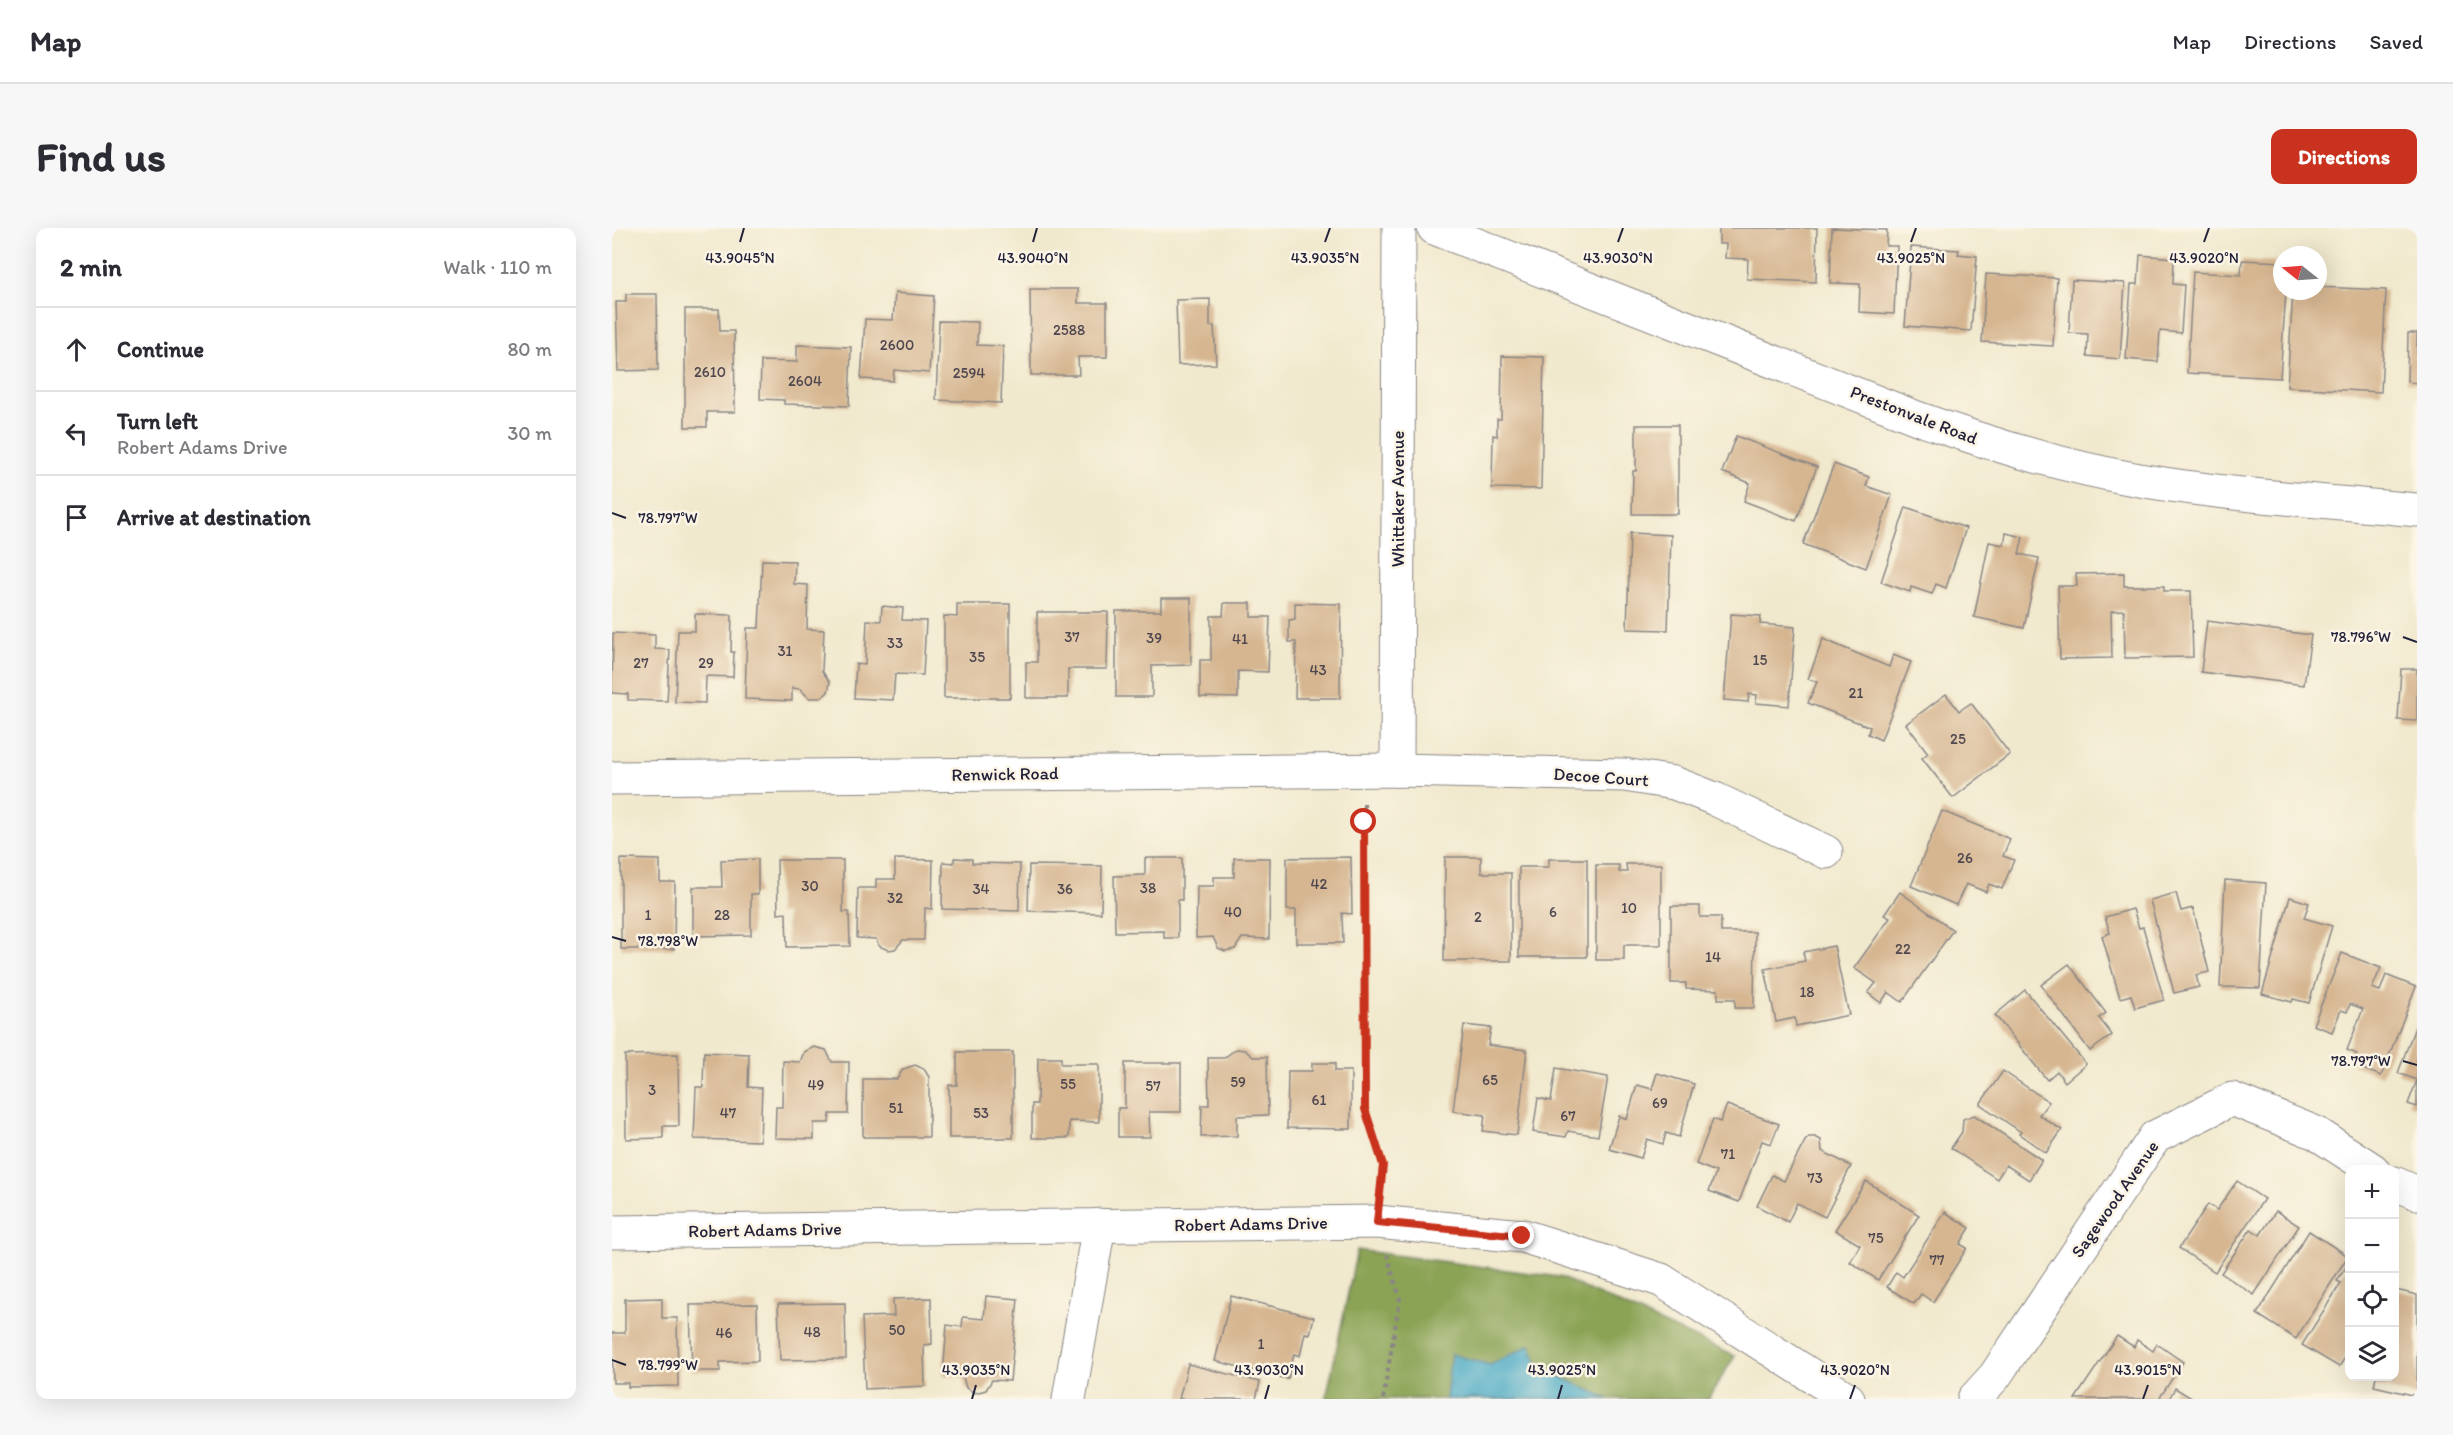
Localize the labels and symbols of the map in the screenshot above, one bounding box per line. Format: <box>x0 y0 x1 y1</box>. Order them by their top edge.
north arrow <box>2273 246 2327 300</box>
text: 43.9045°N <box>705 249 775 267</box>
text: 43.9040°N <box>998 249 1068 267</box>
text: 43.9035°N <box>1291 249 1359 267</box>
text: 43.9030°N <box>1583 249 1653 267</box>
text: 43.9025°N <box>1877 249 1945 267</box>
text: 43.9020°N <box>2169 249 2239 267</box>
house number: 2588 <box>1053 321 1085 339</box>
house number: 2600 <box>880 336 914 354</box>
house number: 2610 <box>694 363 726 381</box>
house number: 2594 <box>953 364 985 382</box>
house number: 2604 <box>788 372 822 390</box>
street label: Prestonvale Road <box>1847 381 1981 449</box>
street label: Whittaker Avenue <box>1387 431 1409 567</box>
text: 78.797°W <box>638 509 698 527</box>
house number: 37 <box>1064 628 1080 646</box>
text: 78.796°W <box>2331 628 2391 646</box>
house number: 39 <box>1146 629 1162 647</box>
house number: 41 <box>1232 630 1248 648</box>
house number: 33 <box>887 634 903 652</box>
house number: 31 <box>777 642 793 660</box>
house number: 35 <box>969 648 985 666</box>
house number: 15 <box>1753 651 1768 669</box>
house number: 27 <box>633 654 649 672</box>
house number: 29 <box>698 654 714 672</box>
house number: 43 <box>1309 661 1327 679</box>
house number: 21 <box>1849 684 1863 702</box>
house number: 25 <box>1950 730 1966 748</box>
street label: Renwick Road <box>951 762 1059 786</box>
street label: Decoe Court <box>1553 763 1650 791</box>
route start <box>1350 808 1376 834</box>
house number: 26 <box>1957 849 1973 867</box>
house number: 42 <box>1311 875 1328 893</box>
house number: 30 <box>801 877 819 895</box>
house number: 38 <box>1140 879 1156 897</box>
house number: 34 <box>972 880 990 898</box>
house number: 36 <box>1057 880 1073 898</box>
house number: 32 <box>887 889 903 907</box>
house number: 10 <box>1621 899 1637 917</box>
house number: 40 <box>1224 903 1242 921</box>
house number: 6 <box>1549 903 1557 921</box>
house number: 1 <box>645 906 652 924</box>
house number: 28 <box>714 906 730 924</box>
house number: 2 <box>1474 908 1482 926</box>
text: 78.798°W <box>638 932 698 950</box>
house number: 22 <box>1895 940 1911 958</box>
house number: 14 <box>1705 948 1721 966</box>
house number: 18 <box>1799 983 1815 1001</box>
text: 78.797°W <box>2331 1052 2391 1070</box>
house number: 65 <box>1482 1071 1498 1089</box>
house number: 59 <box>1230 1073 1246 1091</box>
house number: 55 <box>1060 1075 1076 1093</box>
house number: 49 <box>808 1076 825 1094</box>
house number: 57 <box>1145 1077 1161 1095</box>
house number: 3 <box>648 1081 656 1099</box>
house number: 61 <box>1312 1091 1326 1109</box>
house number: 69 <box>1652 1094 1668 1112</box>
house number: 51 <box>889 1099 903 1117</box>
house number: 47 <box>720 1104 737 1122</box>
house number: 53 <box>973 1104 989 1122</box>
house number: 67 <box>1560 1107 1576 1125</box>
street label: Sagewood Avenue <box>2066 1136 2164 1262</box>
house number: 71 <box>1721 1145 1735 1163</box>
house number: 73 <box>1807 1169 1823 1187</box>
street label: Robert Adams Drive <box>1174 1212 1328 1236</box>
street label: Robert Adams Drive <box>688 1218 842 1242</box>
route end <box>1508 1222 1534 1248</box>
house number: 75 <box>1868 1229 1884 1247</box>
house number: 77 <box>1930 1251 1945 1269</box>
house number: 50 <box>888 1321 906 1339</box>
house number: 48 <box>803 1323 821 1341</box>
house number: 46 <box>716 1324 733 1342</box>
house number: 1 <box>1258 1335 1265 1353</box>
text: 78.799°W <box>638 1356 698 1374</box>
text: 43.9035°N <box>942 1361 1010 1379</box>
text: 43.9030°N <box>1234 1361 1304 1379</box>
text: 43.9025°N <box>1528 1361 1596 1379</box>
text: 43.9020°N <box>1820 1361 1890 1379</box>
text: 43.9015°N <box>2114 1361 2182 1379</box>

